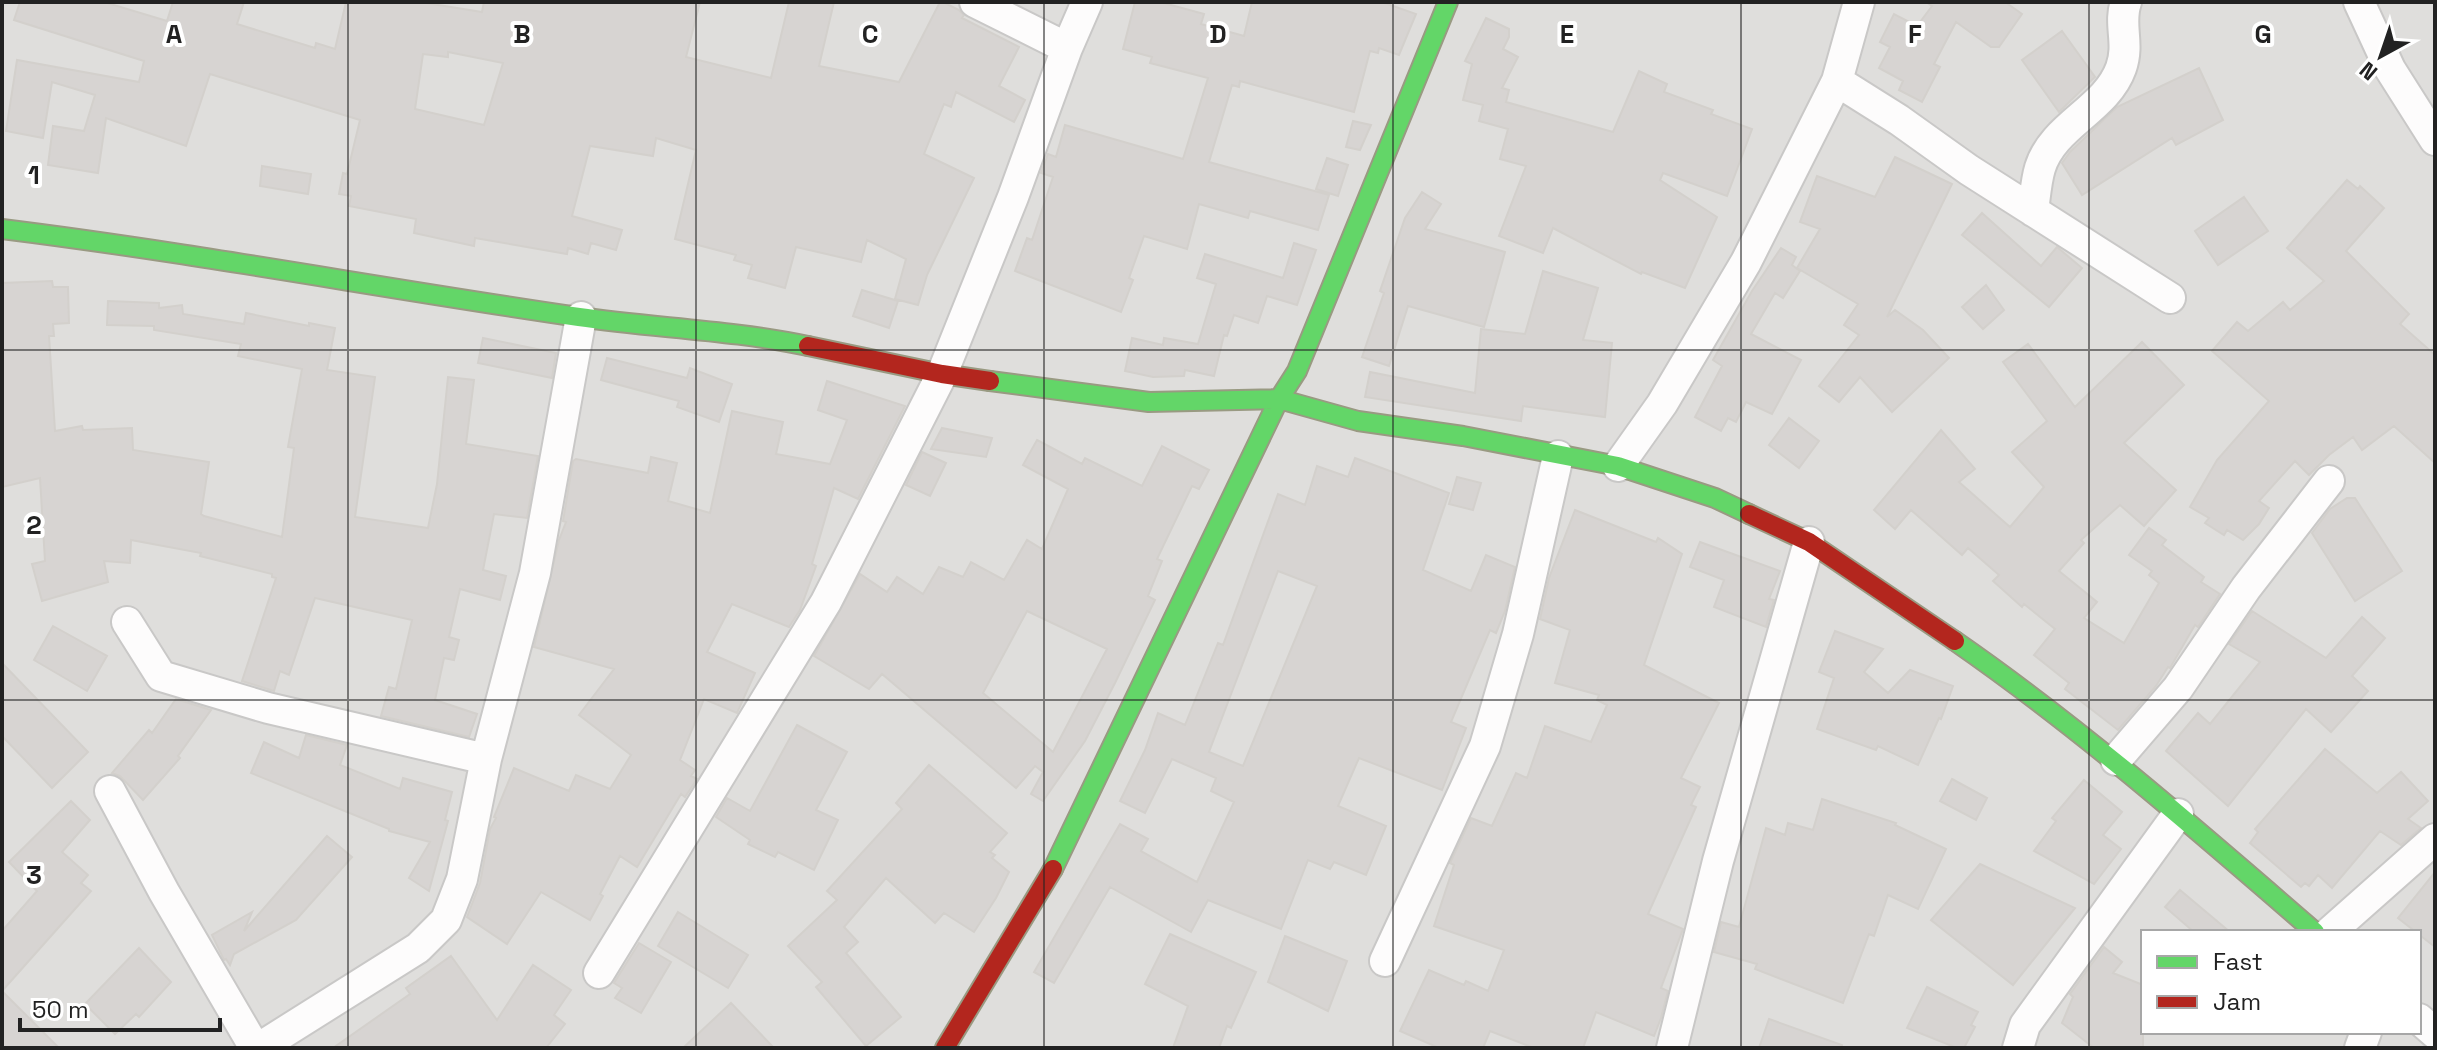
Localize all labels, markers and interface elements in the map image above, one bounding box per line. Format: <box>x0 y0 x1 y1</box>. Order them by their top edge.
north arrow <box>2341 16 2421 96</box>
text: A <box>166 17 183 51</box>
text: B <box>513 17 531 51</box>
text: C <box>862 17 878 51</box>
text: D <box>1209 17 1227 51</box>
text: E <box>1560 17 1574 51</box>
text: F <box>1908 17 1922 51</box>
text: G <box>2254 17 2272 51</box>
text: N <box>2353 56 2383 87</box>
text: 1 <box>28 158 40 192</box>
text: 2 <box>26 508 42 542</box>
text: 3 <box>26 858 42 892</box>
legend <box>2141 930 2421 1034</box>
text: Fast <box>2213 946 2263 977</box>
scale bar <box>20 982 220 1032</box>
text: Jam <box>2213 986 2261 1017</box>
text: 50 m <box>32 994 89 1025</box>

